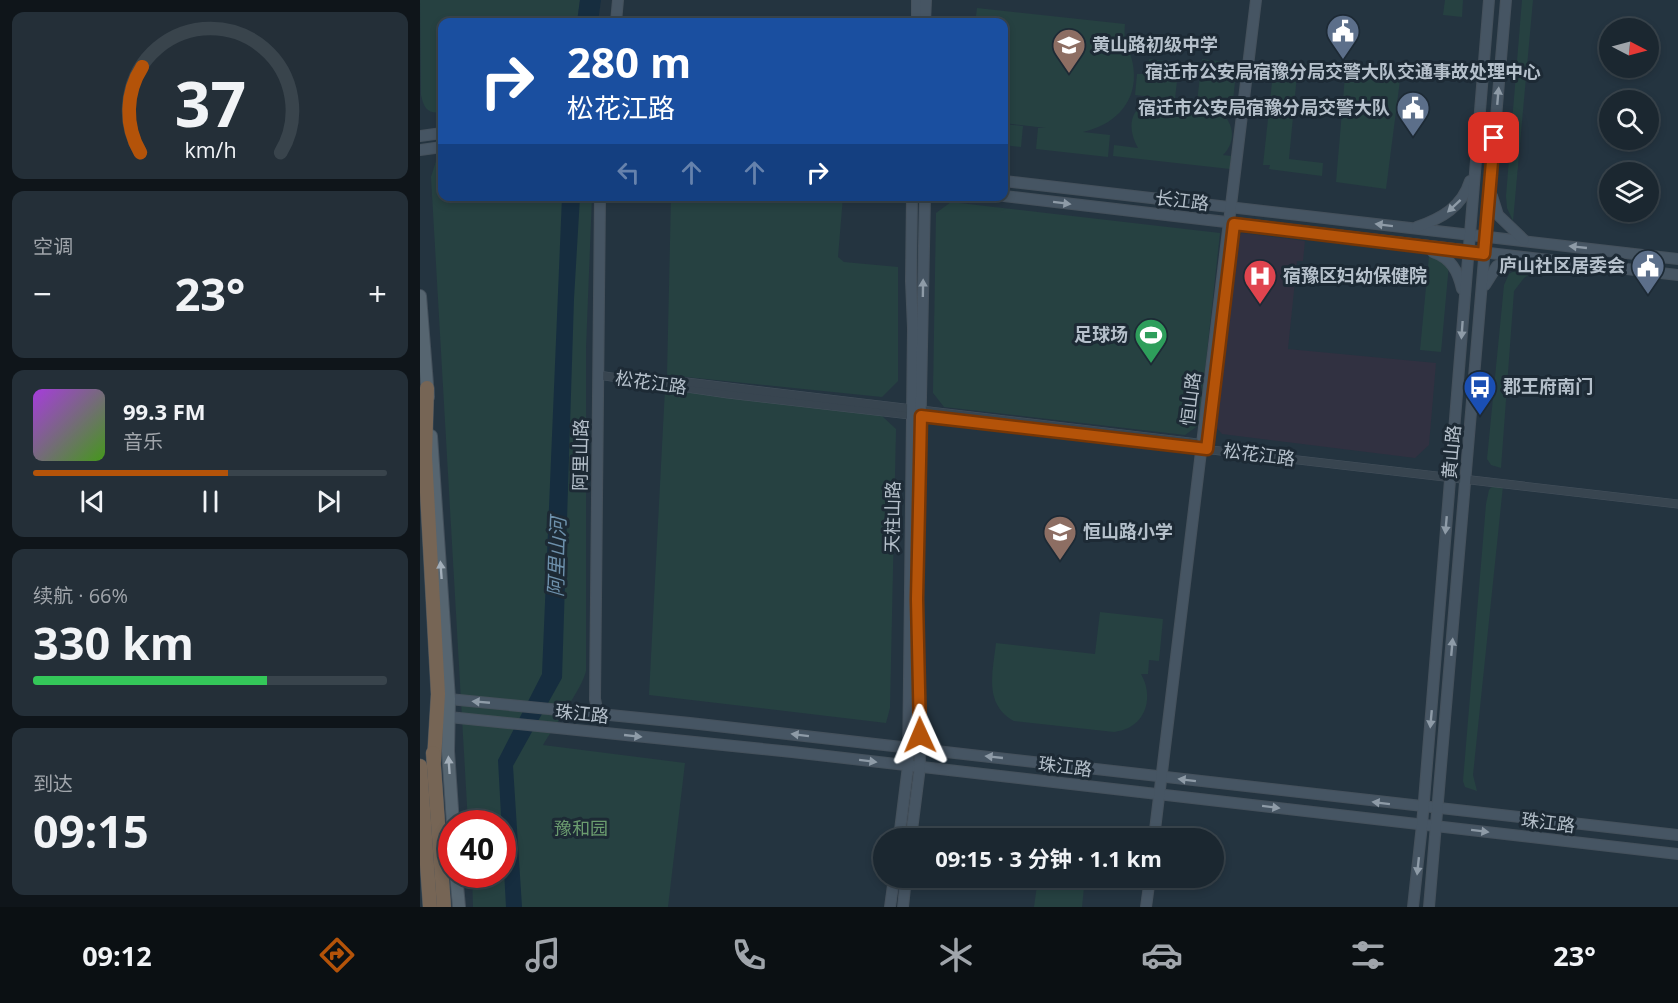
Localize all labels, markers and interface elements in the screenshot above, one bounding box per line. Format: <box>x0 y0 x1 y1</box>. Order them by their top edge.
public building icon: 宿迁市公安局宿豫分局交警大队交通事故处理中心 <box>1325 13 1361 60</box>
north arrow <box>1599 18 1659 78</box>
map controls <box>1599 18 1659 222</box>
school or university icon: 黄山路初级中学 <box>1051 27 1087 74</box>
place label: 黄山路初级中学 <box>1092 32 1218 56</box>
text: 280 m <box>567 33 691 90</box>
icon: right <box>468 42 546 120</box>
place label: 宿迁市公安局宿豫分局交警大队交通事故处理中心 <box>1145 59 1541 83</box>
text: 37 <box>174 60 246 145</box>
one-way arrow <box>1493 87 1503 106</box>
text: 松花江路 <box>567 89 675 126</box>
public building icon: 宿迁市公安局宿豫分局交警大队 <box>1395 90 1431 137</box>
button: search <box>1599 90 1659 150</box>
place label: 宿迁市公安局宿豫分局交警大队 <box>1138 95 1390 119</box>
pin <box>1468 112 1519 163</box>
icon: arrive <box>1477 121 1510 154</box>
text: km/h <box>184 135 236 164</box>
icon: left <box>612 156 645 189</box>
icon: ahead <box>675 156 708 189</box>
icon: ahead <box>738 156 771 189</box>
icon: right <box>801 156 834 189</box>
button: layers <box>1599 162 1659 222</box>
street label: 长江路 <box>1154 185 1210 215</box>
one-way arrow <box>1052 198 1071 208</box>
one-way arrow <box>1447 199 1461 213</box>
one-way arrow <box>1375 220 1394 230</box>
text: 空调 <box>33 233 73 260</box>
one-way arrow <box>1569 243 1588 252</box>
public building icon: 庐山社区居委会 <box>1630 248 1666 295</box>
place label: 庐山社区居委会 <box>1499 253 1625 277</box>
hospital icon: 宿豫区妇幼保健院 <box>1242 258 1278 305</box>
text: 23° <box>175 263 245 324</box>
place label: 宿豫区妇幼保健院 <box>1283 263 1427 287</box>
text: − <box>33 271 52 316</box>
text: + <box>368 271 387 316</box>
one-way arrow <box>918 279 928 298</box>
sports icon: 足球场 <box>1133 317 1169 364</box>
one-way arrow <box>1457 321 1467 340</box>
place label: 足球场 <box>1074 322 1128 346</box>
street label: 松花江路 <box>614 365 688 399</box>
bus stop icon: 郡王府南门 <box>1462 369 1498 416</box>
street label: 恒山路 <box>1175 371 1205 427</box>
place label: 郡王府南门 <box>1503 374 1593 398</box>
text: 99.3 FM <box>123 396 206 426</box>
street label: 阿里山路 <box>567 419 593 491</box>
street label: 黄山路 <box>1437 424 1465 480</box>
text: 音乐 <box>123 428 163 455</box>
street label: 松花江路 <box>1222 438 1296 470</box>
street label: 天柱山路 <box>879 481 905 553</box>
icon: previous <box>76 485 109 518</box>
icon: pause <box>194 485 227 518</box>
icon: next <box>312 485 345 518</box>
water label: 阿里山河 <box>542 513 572 597</box>
school or university icon: 恒山路小学 <box>1042 514 1078 561</box>
one-way arrow <box>1442 515 1451 534</box>
place label: 恒山路小学 <box>1083 519 1173 543</box>
one-way arrow <box>436 561 445 580</box>
text: 续航 · 66% <box>33 582 128 609</box>
text: 330 km <box>33 612 194 673</box>
one-way arrow <box>1447 637 1457 656</box>
one-way arrow <box>472 697 491 707</box>
street label: 珠江路 <box>554 698 610 728</box>
position arrow <box>888 703 952 767</box>
one-way arrow <box>1426 710 1436 729</box>
one-way arrow <box>623 731 642 741</box>
one-way arrow <box>790 731 809 740</box>
street label: 珠江路 <box>1037 751 1093 781</box>
one-way arrow <box>984 753 1003 762</box>
one-way arrow <box>444 756 453 775</box>
one-way arrow <box>859 756 878 766</box>
text: 到达 <box>33 770 73 797</box>
one-way arrow <box>1178 775 1197 785</box>
one-way arrow <box>1371 798 1390 808</box>
text: 09:15 <box>33 800 149 861</box>
one-way arrow <box>1261 802 1280 812</box>
street label: 珠江路 <box>1520 807 1576 837</box>
speed limit sign: 40 <box>438 810 516 888</box>
park label: 豫和园 <box>554 816 608 840</box>
one-way arrow <box>1471 827 1490 836</box>
text: 09:15 · 3 分钟 · 1.1 km <box>935 843 1162 873</box>
one-way arrow <box>1413 856 1423 875</box>
icon: directions <box>316 934 358 976</box>
icon: music <box>522 934 564 976</box>
icon: phone <box>728 934 770 976</box>
icon: climate <box>935 934 977 976</box>
icon: car <box>1141 934 1183 976</box>
icon: filters <box>1347 934 1389 976</box>
text: 09:12 <box>82 937 152 974</box>
text: 23° <box>1553 937 1596 974</box>

